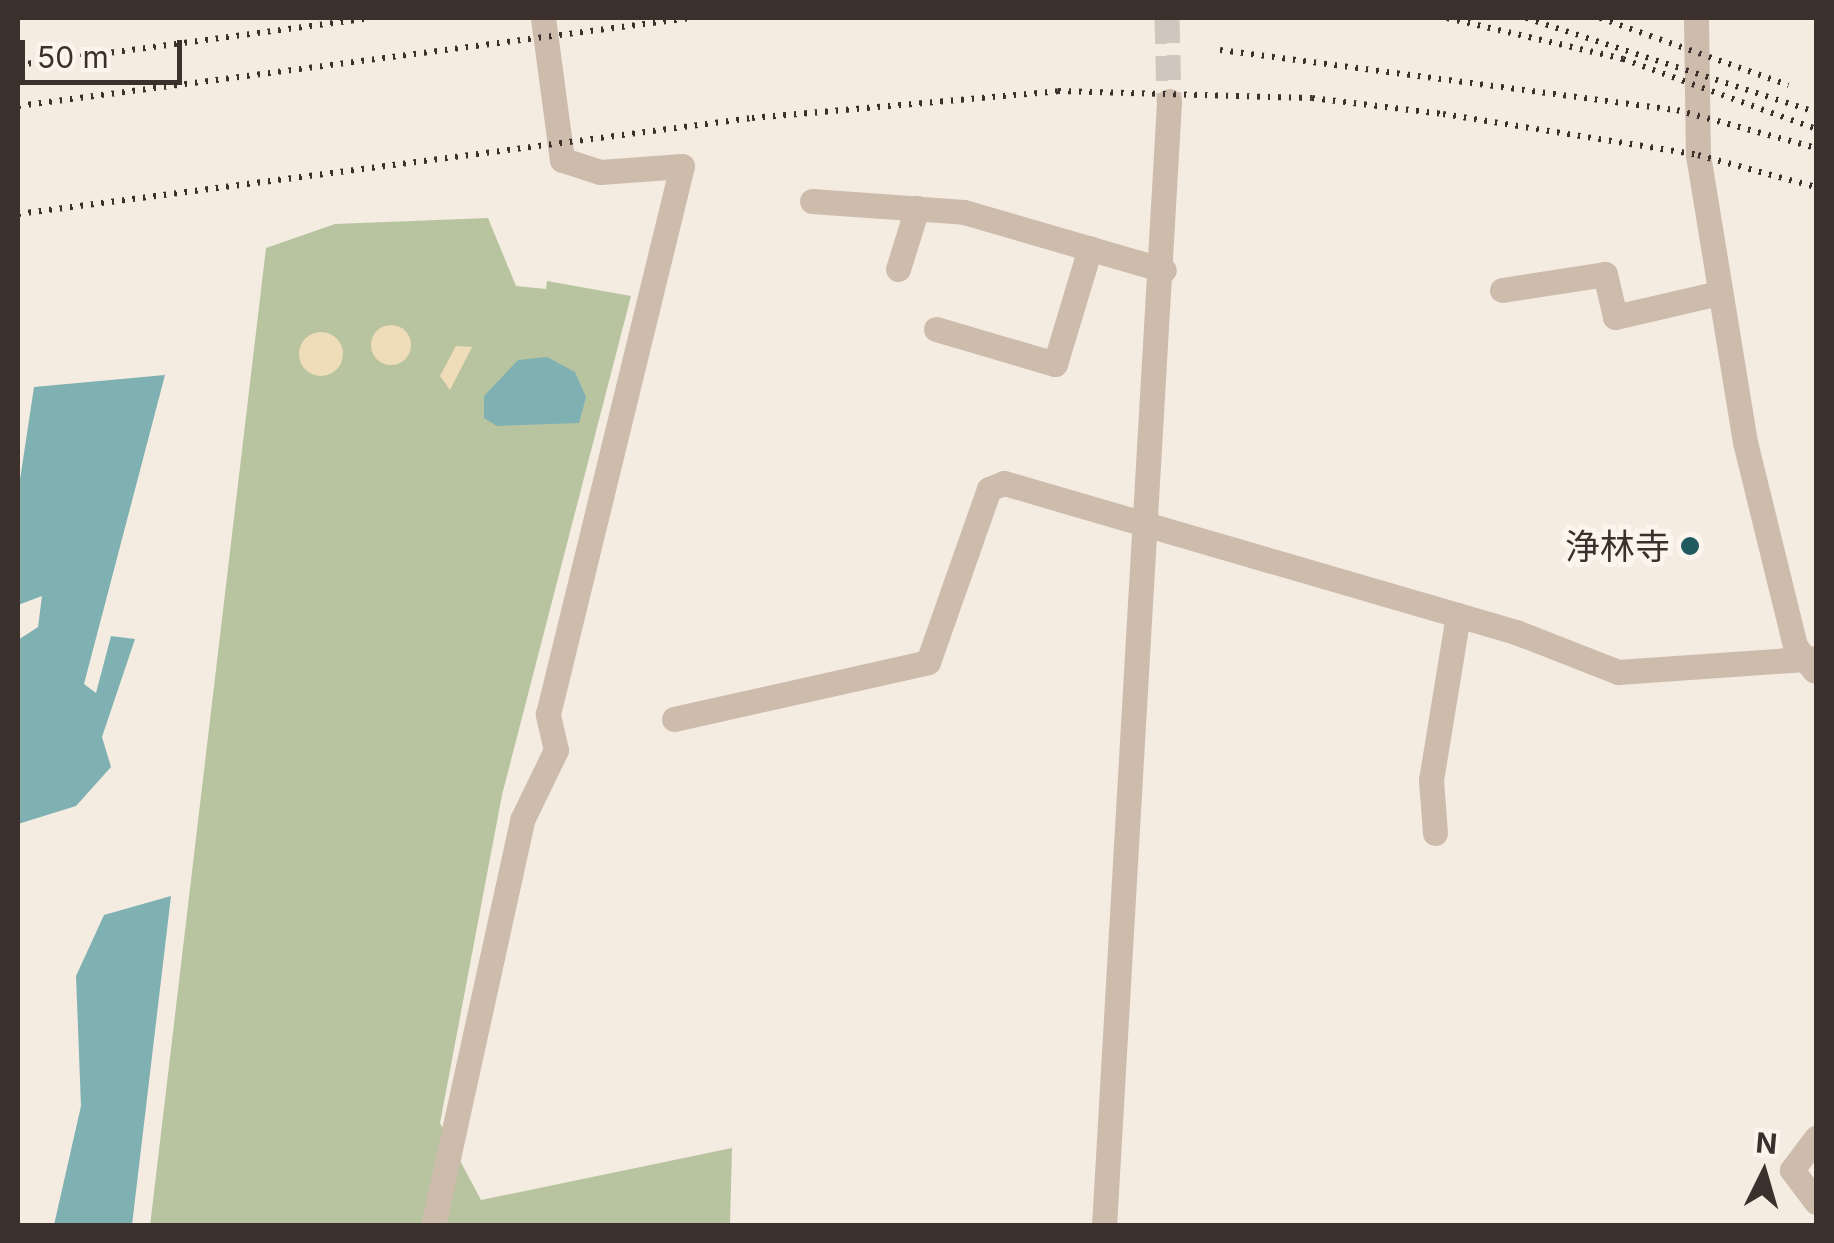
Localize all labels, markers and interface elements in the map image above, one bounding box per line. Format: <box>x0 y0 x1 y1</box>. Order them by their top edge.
scale bar <box>25 20 188 82</box>
text: 50 m <box>37 39 109 75</box>
place label: 浄林寺 <box>1565 525 1670 567</box>
marker: 浄林寺 <box>1679 535 1701 557</box>
north arrow <box>1714 1123 1814 1223</box>
text: N <box>1755 1125 1779 1161</box>

